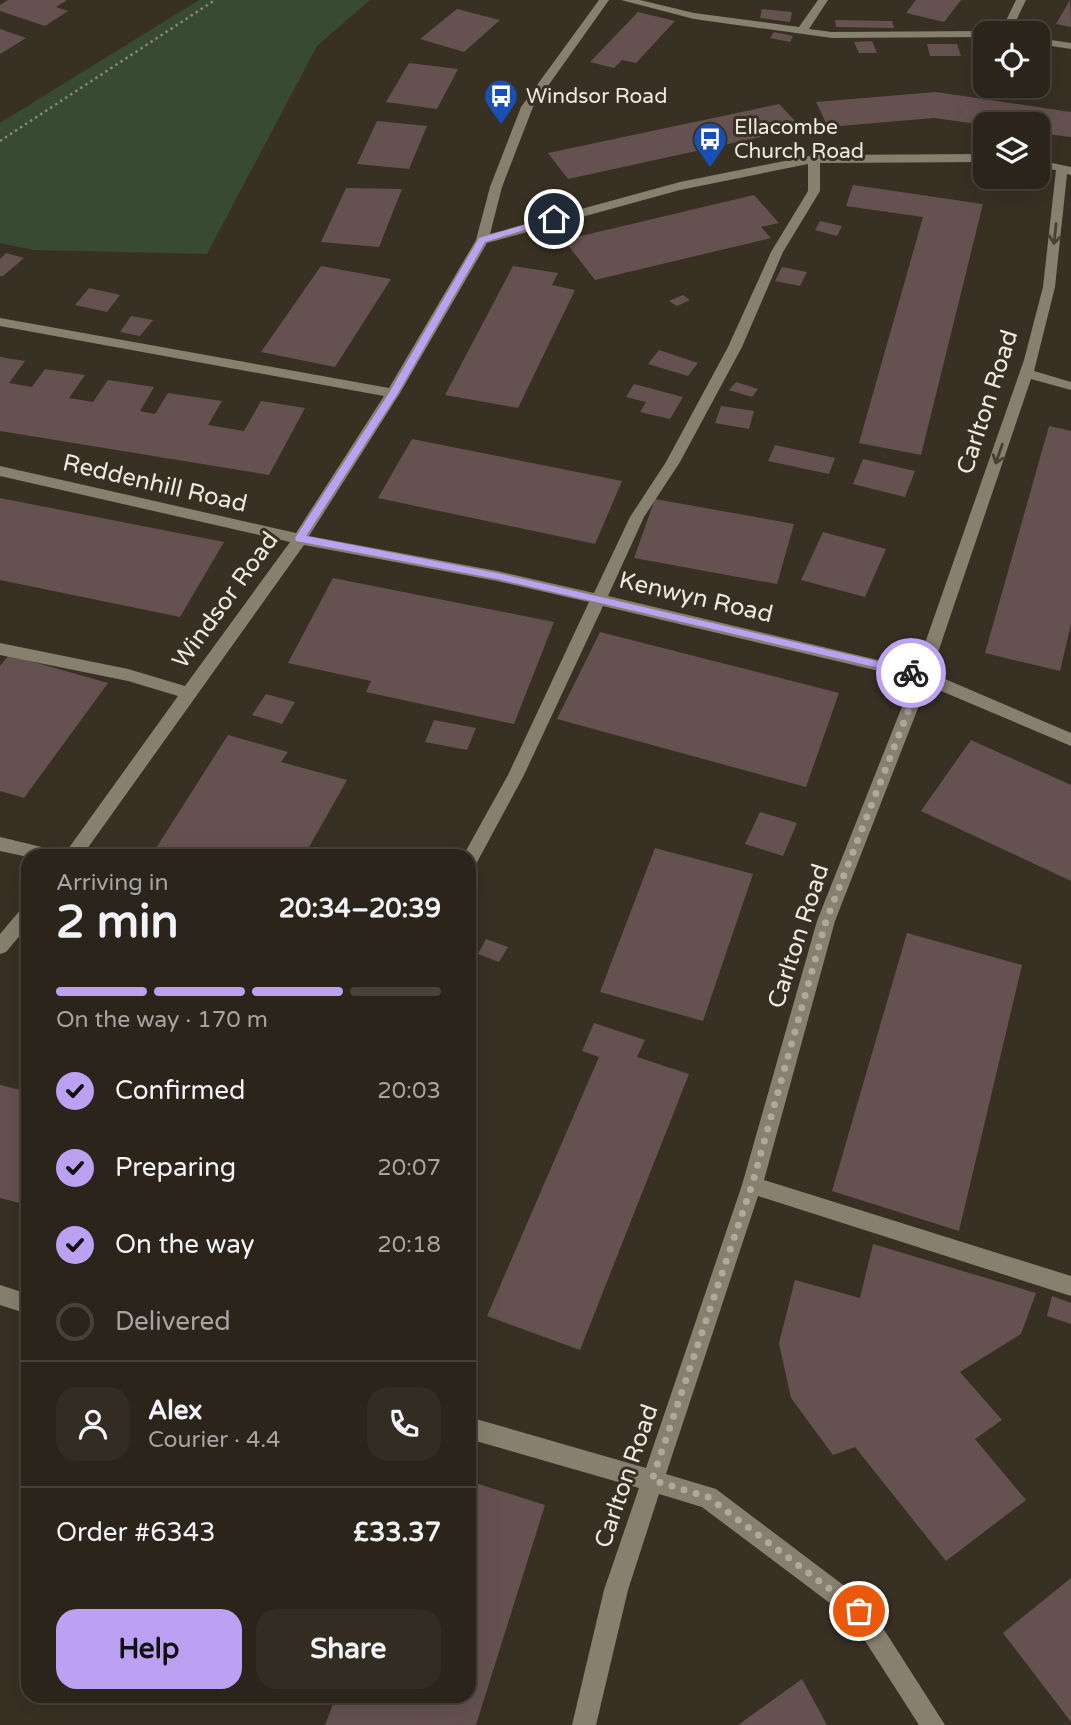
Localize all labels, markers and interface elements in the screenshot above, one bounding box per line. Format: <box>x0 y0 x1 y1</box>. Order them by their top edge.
map controls <box>973 21 1050 189</box>
button: locate <box>973 21 1050 98</box>
bus stop icon: Windsor Road <box>482 77 520 126</box>
place label: Windsor Road <box>526 84 667 109</box>
button: layers <box>973 112 1050 189</box>
place label: Ellacombe Church Road <box>734 115 864 164</box>
bus stop icon: Ellacombe Church Road <box>691 120 729 169</box>
pin <box>524 189 584 249</box>
icon: home <box>535 200 573 238</box>
one-way arrow <box>1048 223 1061 245</box>
street label: Carlton Road <box>950 326 1024 478</box>
one-way arrow <box>991 442 1004 464</box>
street label: Reddenhill Road <box>60 448 250 519</box>
street label: Windsor Road <box>166 526 285 674</box>
street label: Kenwyn Road <box>616 566 776 629</box>
courier <box>876 638 946 708</box>
icon: bike <box>892 654 930 692</box>
street label: Carlton Road <box>761 860 835 1012</box>
text: Arriving in <box>56 869 169 897</box>
text: 20:34–20:39 <box>279 893 441 924</box>
text: 2 min <box>56 895 179 950</box>
text: On the way · 170 m <box>56 1006 268 1034</box>
icon: check <box>56 1072 94 1110</box>
text: Confirmed <box>115 1075 245 1106</box>
text: 20:03 <box>377 1077 441 1105</box>
icon: check <box>56 1149 94 1187</box>
text: Preparing <box>115 1152 236 1183</box>
text: 20:07 <box>377 1154 441 1182</box>
icon: check <box>56 1226 94 1264</box>
text: On the way <box>115 1229 255 1260</box>
text: 20:18 <box>377 1231 441 1259</box>
text: Delivered <box>115 1306 231 1337</box>
button: person <box>56 1387 130 1461</box>
button: phone <box>367 1387 441 1461</box>
text: Alex <box>148 1395 202 1426</box>
street label: Carlton Road <box>588 1400 665 1552</box>
text: Courier · 4.4 <box>148 1426 280 1454</box>
text: Order #6343 <box>56 1517 216 1548</box>
text: £33.37 <box>353 1517 441 1548</box>
pin <box>829 1581 889 1641</box>
icon: bag <box>840 1592 878 1630</box>
button: Help <box>56 1609 242 1689</box>
button: Share <box>256 1609 441 1689</box>

